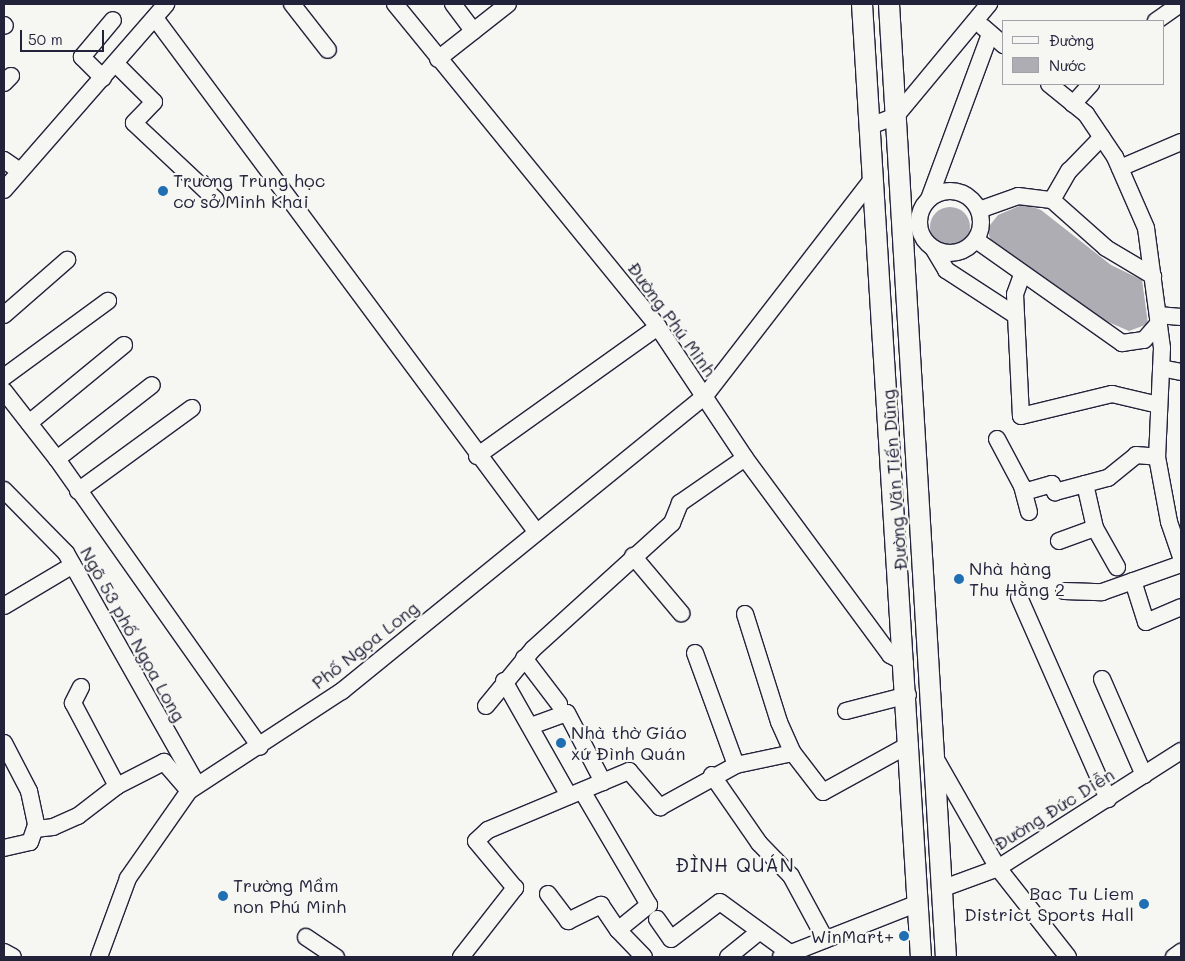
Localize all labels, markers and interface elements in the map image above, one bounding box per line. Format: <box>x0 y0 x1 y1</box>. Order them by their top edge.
scale bar <box>22 20 106 52</box>
legend <box>1002 20 1165 85</box>
text: 50 m <box>28 29 63 49</box>
text: Đường <box>1049 30 1094 50</box>
text: Nước <box>1049 55 1086 75</box>
place label: Trường Trung học cơ sở Minh Khai <box>173 170 325 212</box>
marker: Trường Trung học cơ sở Minh Khai <box>157 185 169 197</box>
street label: Đường Phú Minh <box>623 257 721 381</box>
street label: Đường Văn Tiến Dũng <box>877 389 911 571</box>
street label: Ngõ 53 phố Ngọa Long <box>76 543 190 725</box>
place label: Nhà hàng Thu Hằng 2 <box>969 558 1065 600</box>
marker: Nhà hàng Thu Hằng 2 <box>953 573 965 585</box>
street label: Phố Ngọa Long <box>307 597 423 693</box>
place label: Nhà thờ Giáo xứ Đình Quán <box>571 722 687 764</box>
marker: Nhà thờ Giáo xứ Đình Quán <box>555 737 567 749</box>
street label: Đường Đức Diễn <box>990 763 1118 855</box>
district label: ĐÌNH QUÁN <box>674 854 796 876</box>
place label: Trường Mầm non Phú Minh <box>233 875 346 918</box>
place label: Bac Tu Liem District Sports Hall <box>964 883 1134 926</box>
marker: Trường Mầm non Phú Minh <box>217 890 229 902</box>
marker: Bac Tu Liem District Sports Hall <box>1138 898 1150 910</box>
place label: WinMart+ <box>810 925 894 947</box>
marker: WinMart+ <box>898 930 910 942</box>

